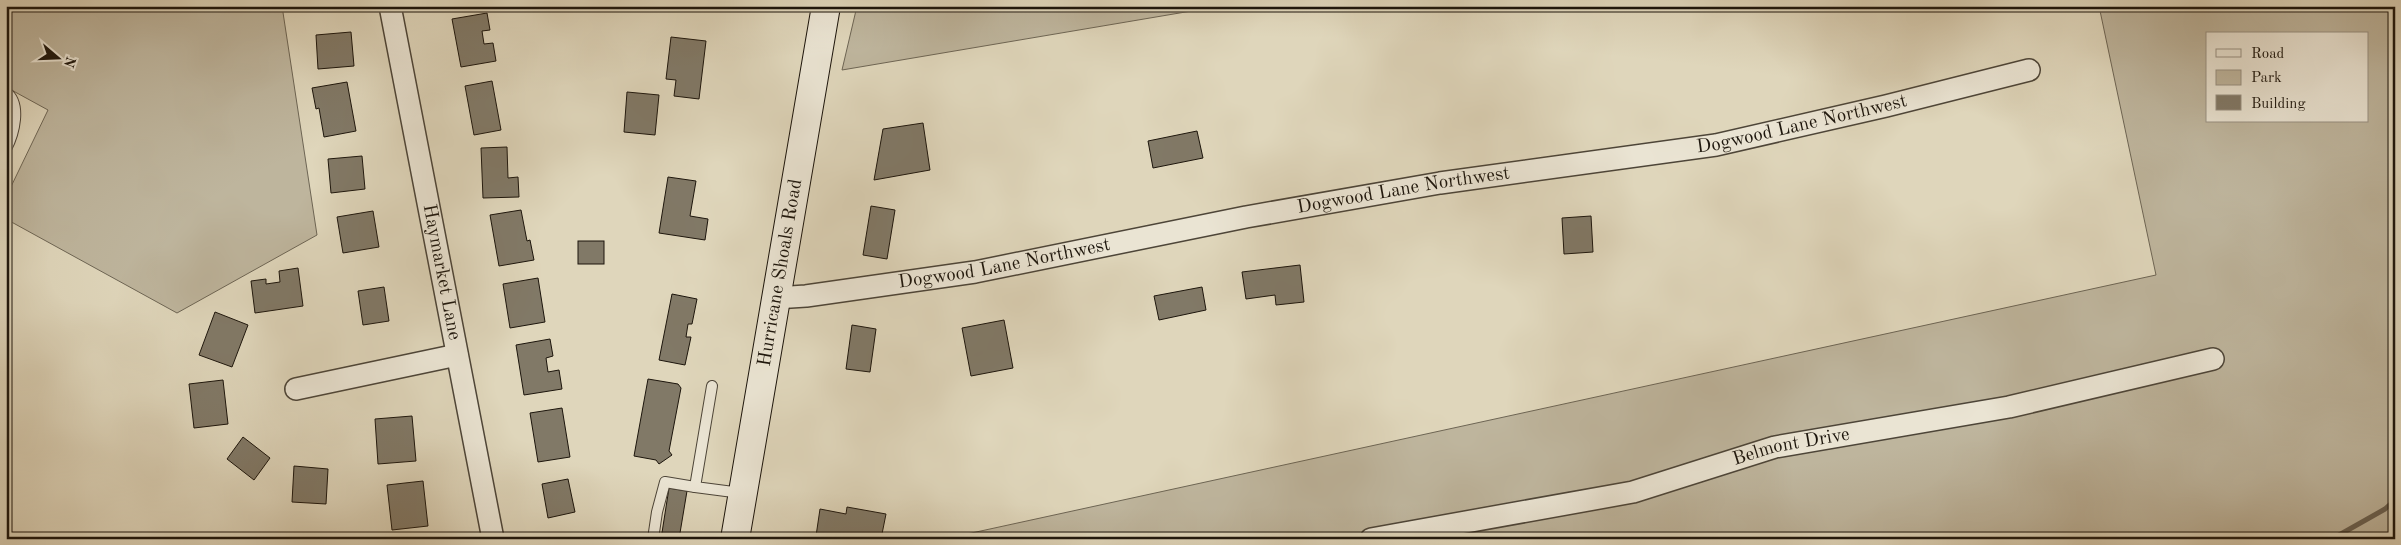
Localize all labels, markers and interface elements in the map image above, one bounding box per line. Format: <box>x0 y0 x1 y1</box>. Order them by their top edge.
north arrow <box>32 32 82 82</box>
legend <box>2206 32 2368 122</box>
text: Road <box>2251 47 2285 62</box>
text: N <box>61 55 78 70</box>
text: Park <box>2251 71 2282 86</box>
street label: Dogwood Lane Northwest <box>1695 92 1909 157</box>
text: Building <box>2251 97 2306 112</box>
street label: Dogwood Lane Northwest <box>1296 164 1511 217</box>
street label: Hurricane Shoals Road <box>755 178 806 368</box>
street label: Haymarket Lane <box>419 202 464 342</box>
street label: Dogwood Lane Northwest <box>897 235 1112 292</box>
street label: Belmont Drive <box>1730 425 1851 469</box>

